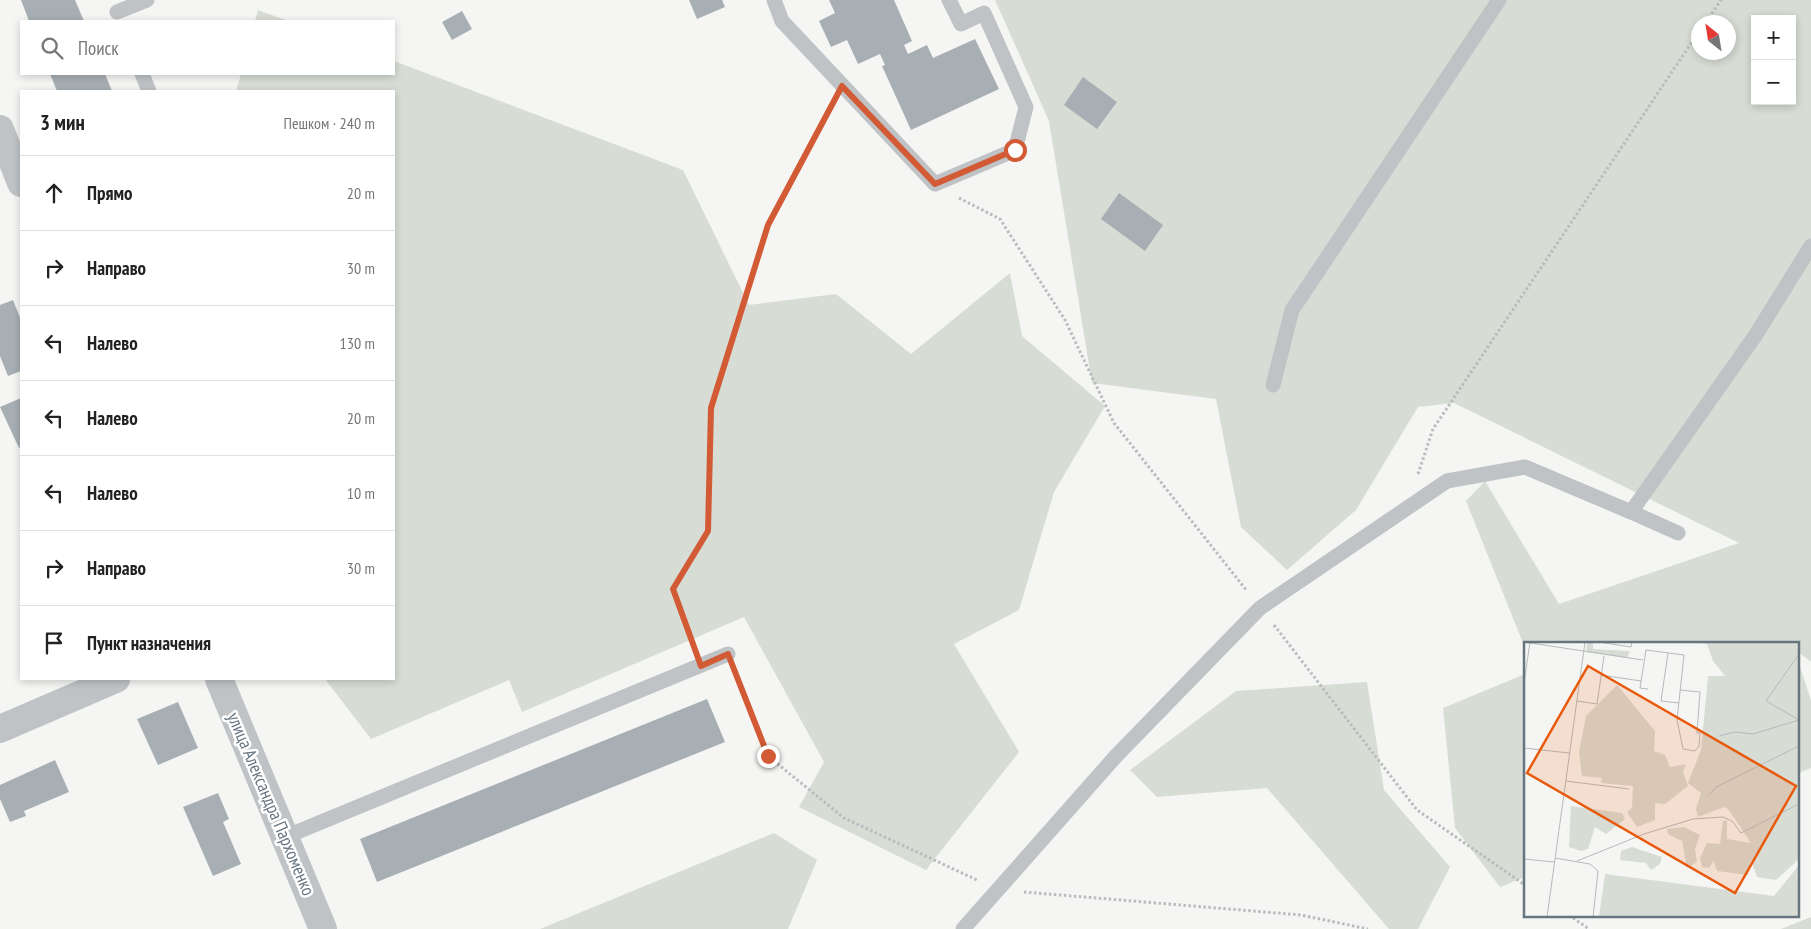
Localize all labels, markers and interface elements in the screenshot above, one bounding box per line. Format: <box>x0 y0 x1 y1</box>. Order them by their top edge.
north arrow <box>1691 15 1736 60</box>
map controls <box>1751 15 1796 105</box>
button: + <box>1751 15 1796 60</box>
search box <box>20 20 395 75</box>
icon: search <box>38 34 66 62</box>
text: Поиск <box>78 36 119 60</box>
button: − <box>1751 60 1796 105</box>
text: 3 мин <box>40 109 85 136</box>
text: Пешком · 240 m <box>284 113 375 133</box>
route start <box>1004 139 1027 162</box>
icon: ahead <box>40 179 68 207</box>
text: Прямо <box>87 181 132 205</box>
text: 20 m <box>347 183 375 203</box>
icon: right <box>40 254 68 282</box>
text: Направо <box>87 256 146 280</box>
text: 30 m <box>347 258 375 278</box>
icon: left <box>40 329 68 357</box>
text: Налево <box>87 331 138 355</box>
text: 130 m <box>340 333 375 353</box>
icon: left <box>40 404 68 432</box>
text: Налево <box>87 406 138 430</box>
text: 20 m <box>347 408 375 428</box>
icon: left <box>40 479 68 507</box>
text: Налево <box>87 481 138 505</box>
text: 10 m <box>347 483 375 503</box>
icon: right <box>40 554 68 582</box>
text: Направо <box>87 556 146 580</box>
text: 30 m <box>347 558 375 578</box>
icon: arrive <box>40 629 68 657</box>
text: Пункт назначения <box>87 631 211 655</box>
inset map <box>1524 642 1798 916</box>
street label: улица Александра Пархоменко <box>222 709 321 899</box>
route end <box>757 745 780 768</box>

